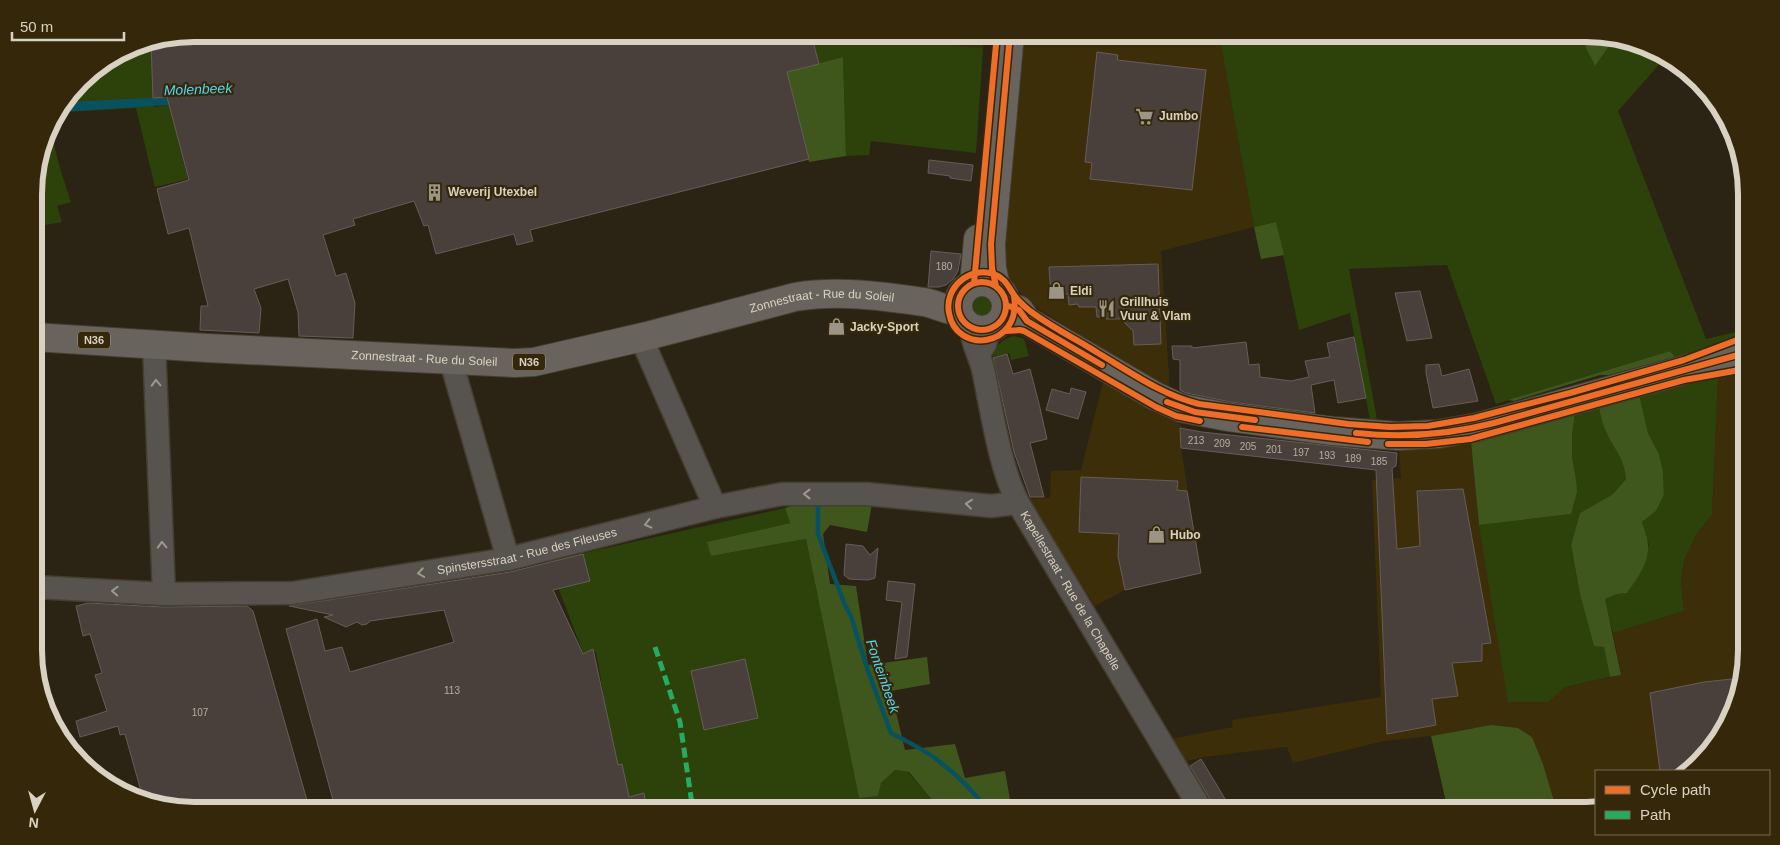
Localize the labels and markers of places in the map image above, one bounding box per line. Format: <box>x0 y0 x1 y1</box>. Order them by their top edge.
supermarket icon: Jumbo <box>1135 106 1155 126</box>
place label: Jumbo <box>1159 109 1198 123</box>
building icon: Weverij Utexbel <box>424 182 444 202</box>
place label: Weverij Utexbel <box>448 185 537 199</box>
shop icon: Eldi <box>1046 281 1066 301</box>
place label: Eldi <box>1070 284 1092 298</box>
place label: Grillhuis Vuur & Vlam <box>1120 295 1191 323</box>
restaurant icon: Grillhuis Vuur & Vlam <box>1096 299 1116 319</box>
shop icon: Jacky-Sport <box>826 317 846 337</box>
place label: Jacky-Sport <box>850 320 919 334</box>
shop icon: Hubo <box>1146 525 1166 545</box>
place label: Hubo <box>1170 528 1201 542</box>

